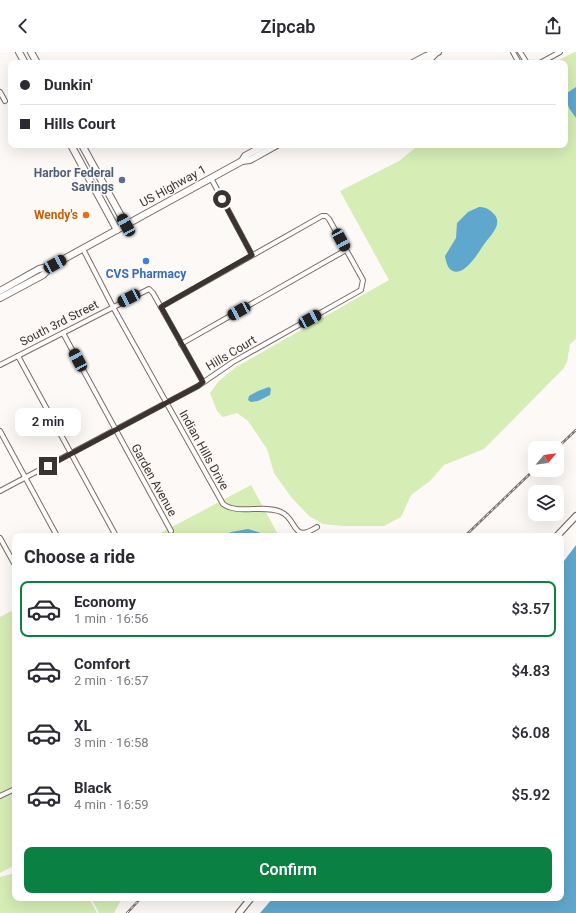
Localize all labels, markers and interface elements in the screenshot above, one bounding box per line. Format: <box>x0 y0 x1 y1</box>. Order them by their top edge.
icon: back <box>12 15 34 37</box>
icon: share <box>542 15 564 37</box>
text: Zipcab <box>261 16 315 37</box>
text: Dunkin' <box>44 76 93 94</box>
text: Hills Court <box>44 115 116 133</box>
street label: US Highway 1 <box>137 162 209 210</box>
place label: Harbor Federal Savings <box>34 166 114 194</box>
marker: Harbor Federal Savings <box>117 175 127 185</box>
route start <box>213 190 231 208</box>
place label: Wendy's <box>34 208 78 222</box>
marker: Wendy's <box>81 210 91 220</box>
car <box>115 212 137 238</box>
car <box>330 227 352 253</box>
car <box>42 253 68 275</box>
marker: CVS Pharmacy <box>141 256 151 266</box>
place label: CVS Pharmacy <box>106 267 187 281</box>
car <box>116 287 142 309</box>
street label: South 3rd Street <box>17 297 101 349</box>
car <box>226 300 252 322</box>
car <box>297 308 323 330</box>
street label: Hills Court <box>203 333 259 373</box>
car <box>67 347 89 373</box>
callout: 2 min <box>15 408 81 436</box>
street label: Indian Hills Drive <box>176 408 232 492</box>
text: 2 min <box>32 414 64 429</box>
street label: Garden Avenue <box>128 441 180 519</box>
north arrow <box>528 441 564 477</box>
map controls <box>528 441 564 521</box>
route end <box>39 457 57 475</box>
button: layers <box>528 485 564 521</box>
text: Choose a ride <box>24 546 135 567</box>
icon: car <box>26 591 62 627</box>
text: Economy <box>74 593 136 611</box>
text: $3.57 <box>511 600 550 618</box>
text: 1 min · 16:56 <box>74 611 149 626</box>
icon: car <box>26 653 62 689</box>
text: Comfort <box>74 655 130 673</box>
text: $4.83 <box>511 662 550 680</box>
text: 2 min · 16:57 <box>74 673 149 688</box>
icon: car <box>26 715 62 751</box>
text: XL <box>74 717 92 735</box>
text: $6.08 <box>511 724 550 742</box>
text: 3 min · 16:58 <box>74 735 149 750</box>
icon: car <box>26 777 62 813</box>
text: Black <box>74 779 111 797</box>
text: $5.92 <box>511 786 550 804</box>
text: 4 min · 16:59 <box>74 797 149 812</box>
button: Confirm <box>24 847 552 893</box>

